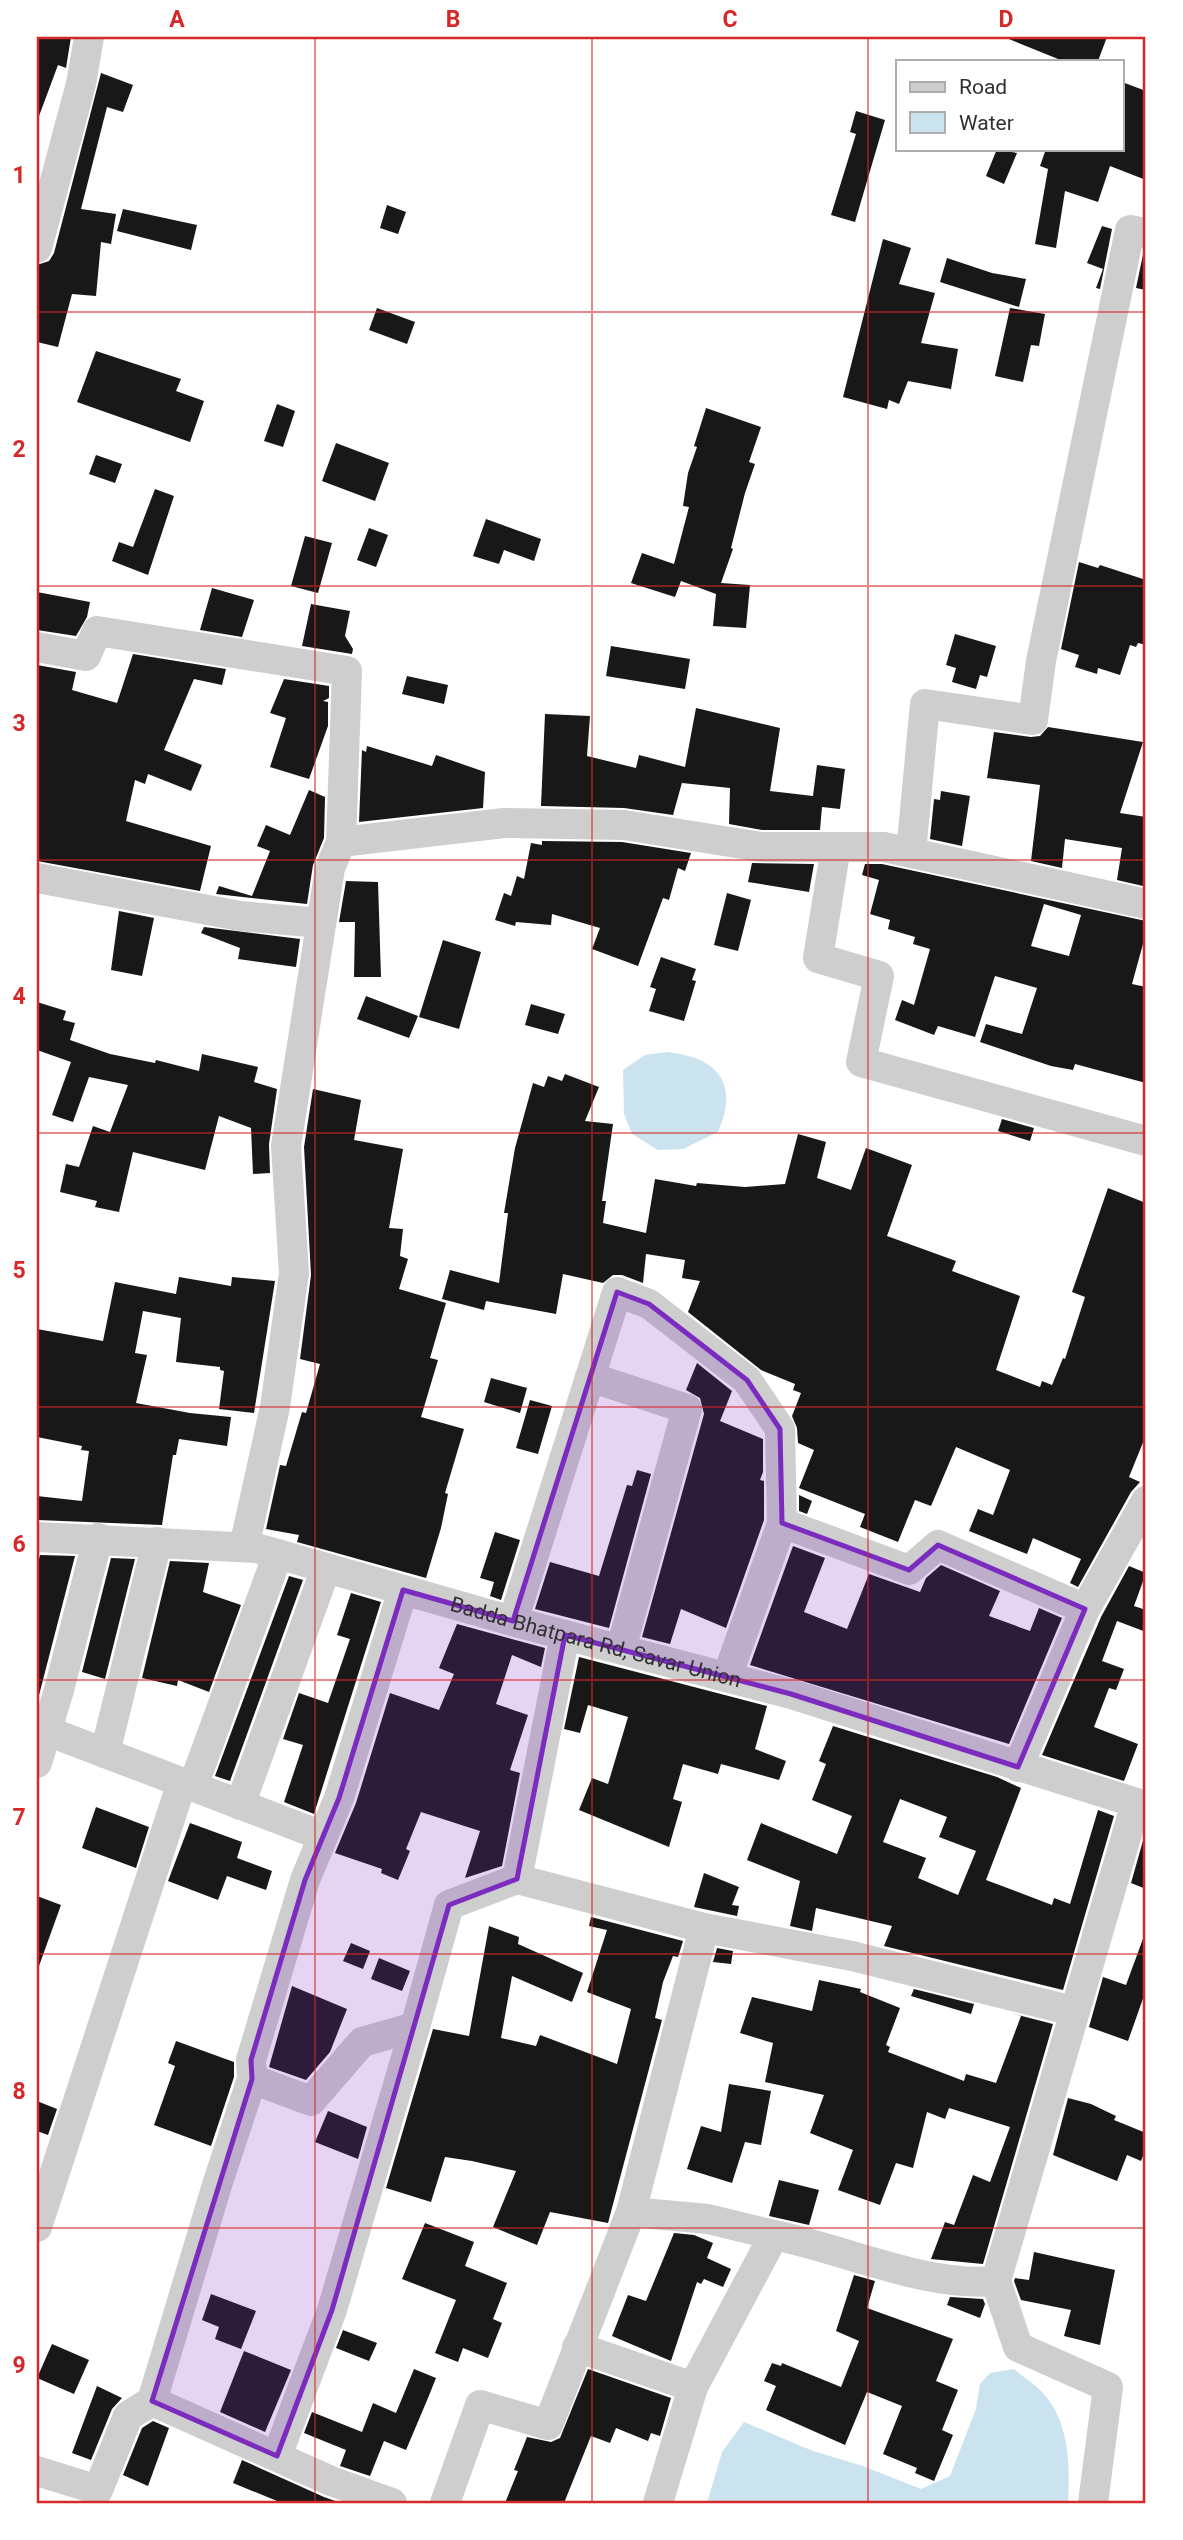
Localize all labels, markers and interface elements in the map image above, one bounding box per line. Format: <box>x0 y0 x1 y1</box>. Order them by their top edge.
text: A <box>169 6 185 33</box>
text: B <box>446 6 460 33</box>
text: C <box>722 6 738 33</box>
text: D <box>999 6 1013 33</box>
legend <box>896 60 1124 150</box>
text: Road <box>959 75 1007 99</box>
text: Water <box>959 111 1014 135</box>
text: 1 <box>12 162 26 189</box>
text: 2 <box>12 436 26 463</box>
text: 3 <box>12 710 26 737</box>
text: 4 <box>12 983 26 1010</box>
text: 5 <box>12 1257 26 1284</box>
text: 6 <box>12 1531 26 1558</box>
street label: Badda Bhatpara Rd, Savar Union <box>448 1592 744 1693</box>
text: 7 <box>12 1804 26 1831</box>
text: 8 <box>12 2078 26 2105</box>
text: 9 <box>12 2352 26 2379</box>

